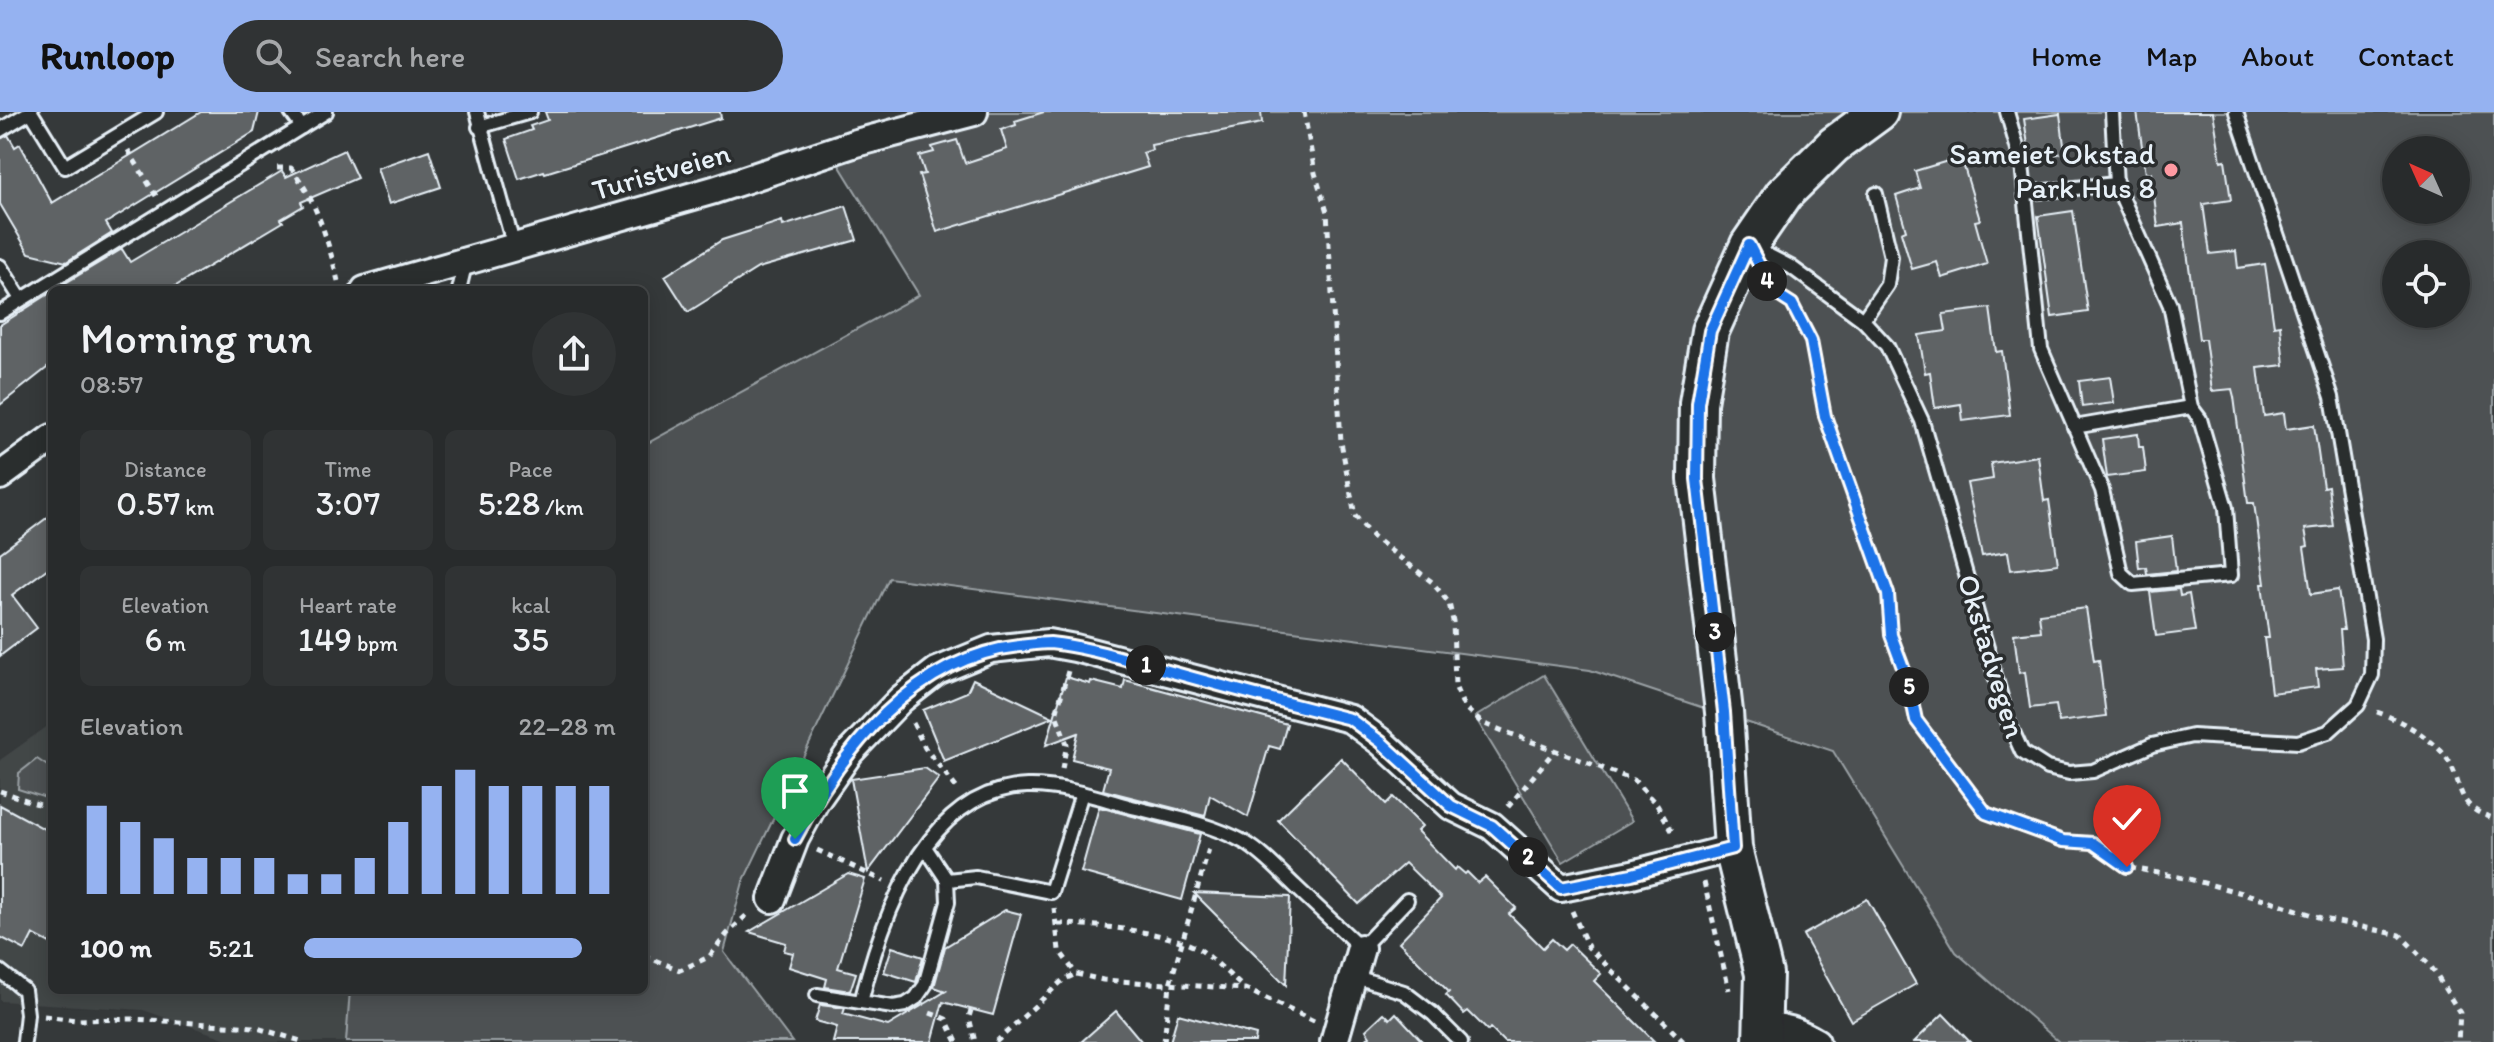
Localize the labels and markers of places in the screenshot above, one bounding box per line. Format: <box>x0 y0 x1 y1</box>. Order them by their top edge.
place label: Sameiet Okstad Park Hus 8 <box>1949 135 2155 206</box>
marker: Sameiet Okstad Park Hus 8 <box>2162 161 2180 179</box>
pin: 4 <box>1747 261 1787 301</box>
pin: 3 <box>1695 612 1735 652</box>
pin: 1 <box>1126 645 1166 685</box>
pin: 5 <box>1889 667 1929 707</box>
pin <box>761 757 829 839</box>
pin <box>2093 785 2161 867</box>
pin: 2 <box>1508 837 1548 877</box>

